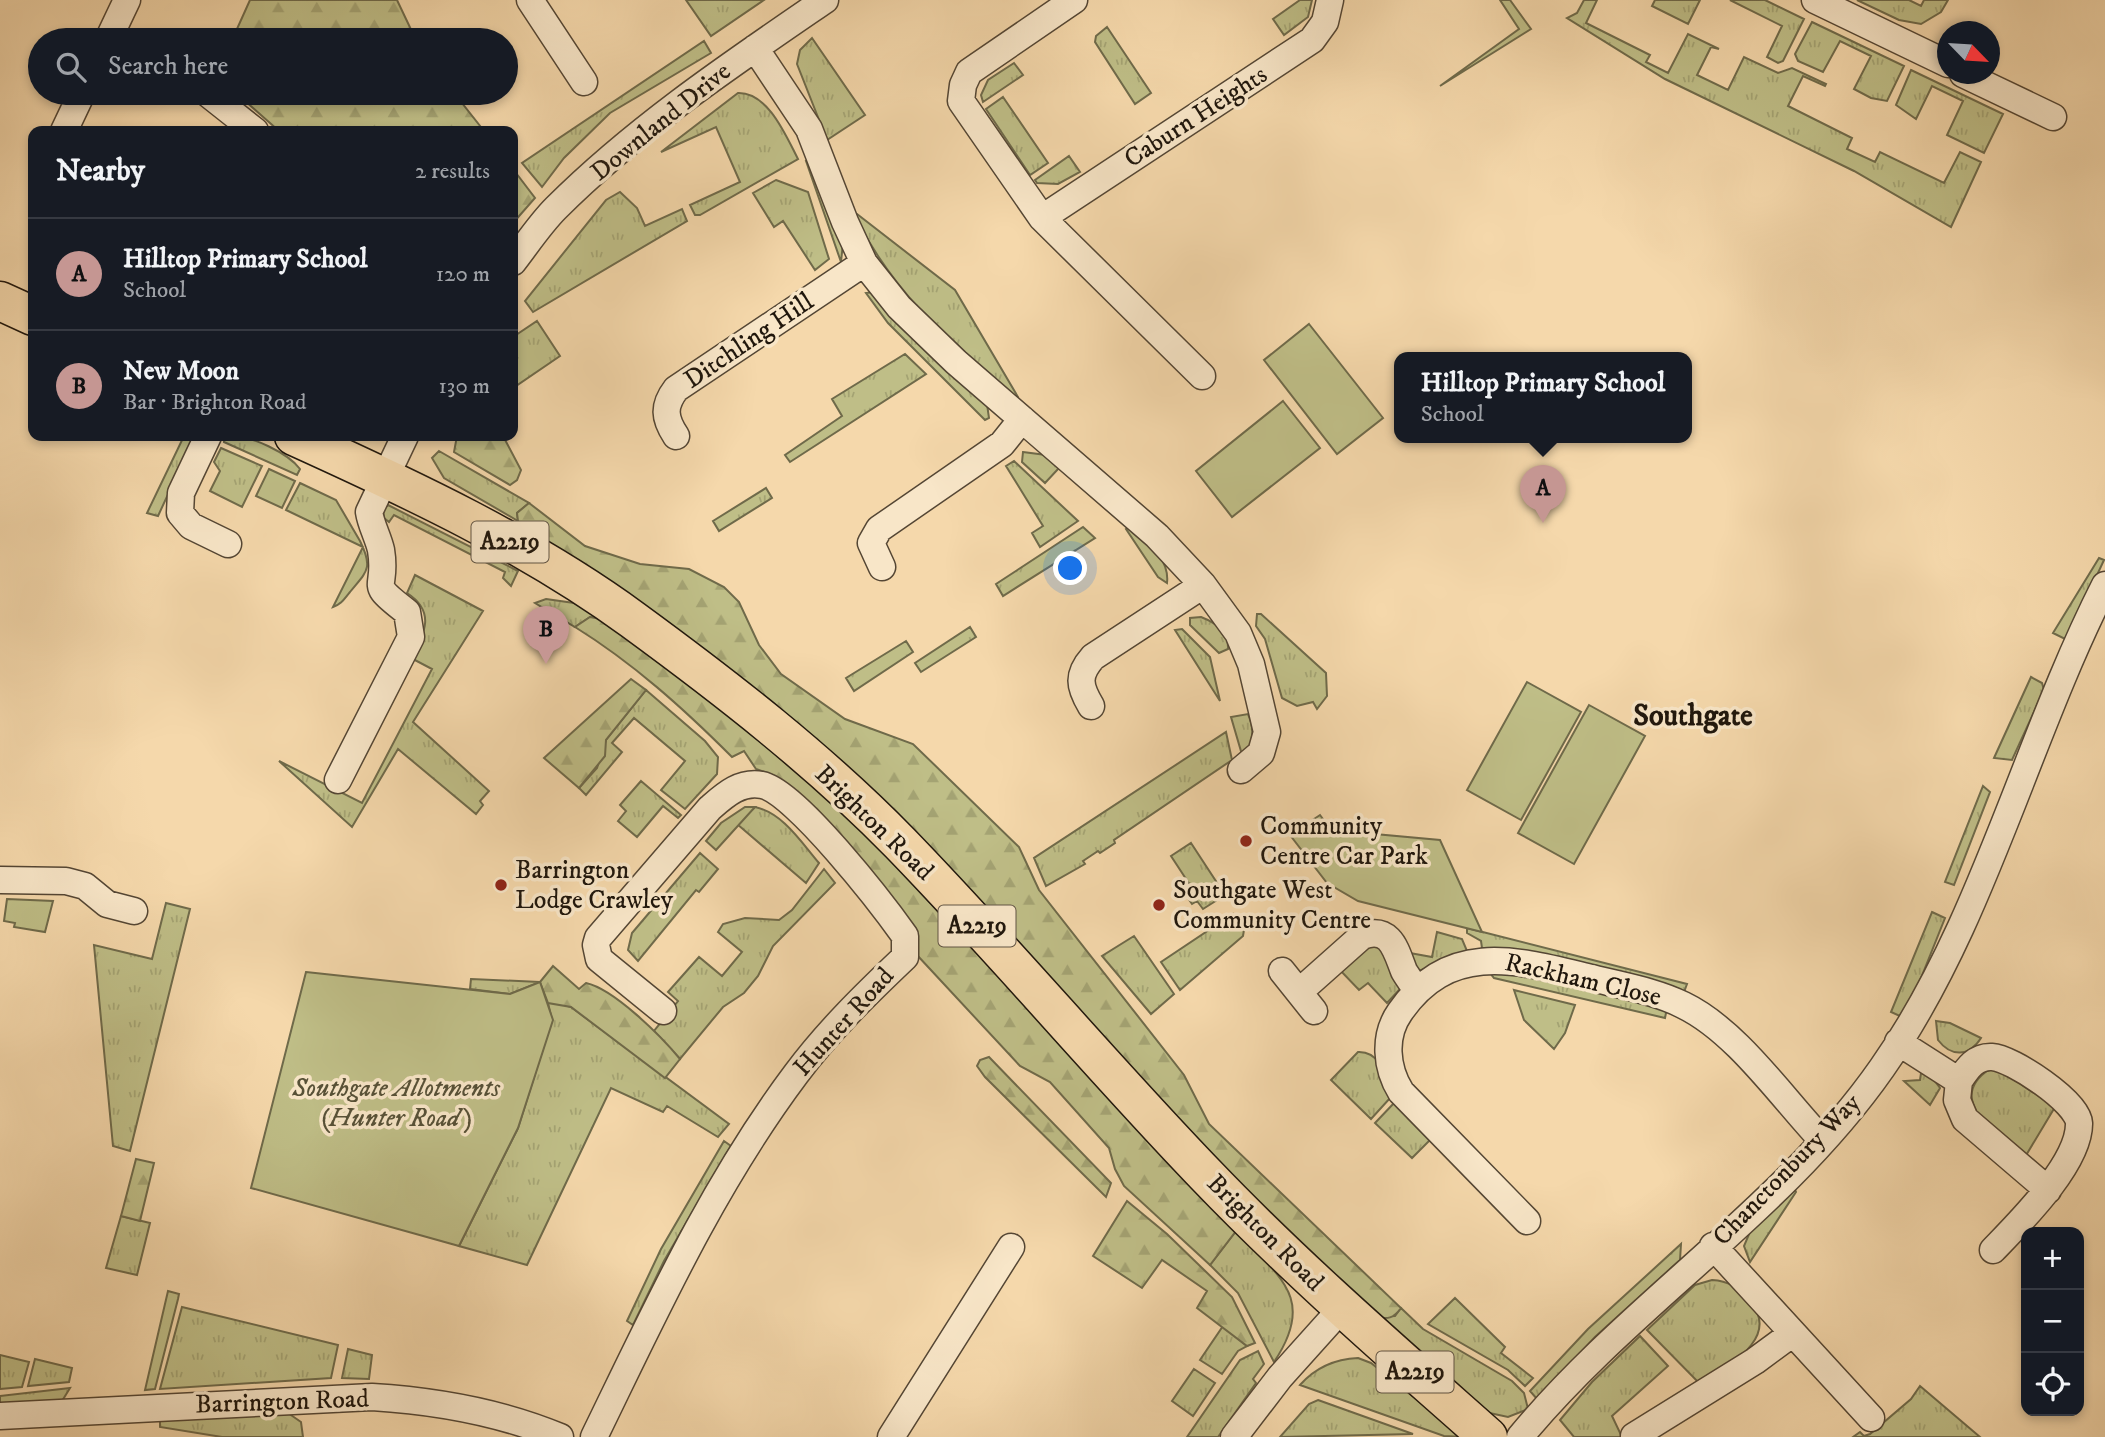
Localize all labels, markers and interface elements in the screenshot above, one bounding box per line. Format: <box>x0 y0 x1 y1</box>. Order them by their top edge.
north arrow <box>1937 21 2000 84</box>
search box <box>28 28 518 105</box>
icon: search <box>52 48 90 86</box>
text: Search here <box>108 50 228 83</box>
street label: Downland Drive <box>584 55 738 189</box>
street label: Caburn Heights <box>1118 59 1274 175</box>
text: Nearby <box>56 153 145 190</box>
text: 2 results <box>415 157 490 186</box>
text: Hilltop Primary School <box>123 243 368 276</box>
text: A <box>72 260 86 289</box>
text: 120 m <box>436 260 490 289</box>
text: School <box>123 276 186 305</box>
street label: Ditchling Hill <box>678 285 820 397</box>
popup <box>1394 352 1692 443</box>
text: New Moon <box>123 355 239 388</box>
text: Hilltop Primary School <box>1421 367 1665 400</box>
text: B <box>72 372 86 401</box>
text: 130 m <box>438 372 490 401</box>
text: Bar · Brighton Road <box>123 388 306 417</box>
text: School <box>1421 400 1484 429</box>
pin: A <box>1520 465 1566 523</box>
road number: A2219 <box>472 522 548 562</box>
your location <box>1053 551 1087 585</box>
pin: B <box>523 606 569 664</box>
district label: Southgate <box>1633 698 1753 735</box>
street label: Brighton Road <box>808 758 940 888</box>
place label: Community Centre Car Park <box>1260 810 1428 873</box>
marker: Community Centre Car Park <box>1238 833 1254 849</box>
place label: Barrington Lodge Crawley <box>515 854 674 917</box>
place label: Southgate West Community Centre <box>1173 874 1371 937</box>
marker: Barrington Lodge Crawley <box>493 877 509 893</box>
marker: Southgate West Community Centre <box>1151 897 1167 913</box>
road number: A2219 <box>939 906 1016 946</box>
street label: Rackham Close <box>1502 946 1664 1014</box>
street label: Hunter Road <box>786 961 902 1083</box>
park label: Southgate Allotments (Hunter Road) <box>291 1072 501 1135</box>
street label: Chanctonbury Way <box>1706 1086 1868 1253</box>
street label: Brighton Road <box>1199 1167 1331 1299</box>
map controls <box>2021 1227 2084 1416</box>
button: + <box>2021 1227 2084 1290</box>
button: − <box>2021 1290 2084 1353</box>
road number: A2219 <box>1376 1352 1454 1392</box>
button: locate <box>2021 1353 2084 1416</box>
street label: Barrington Road <box>195 1382 369 1422</box>

